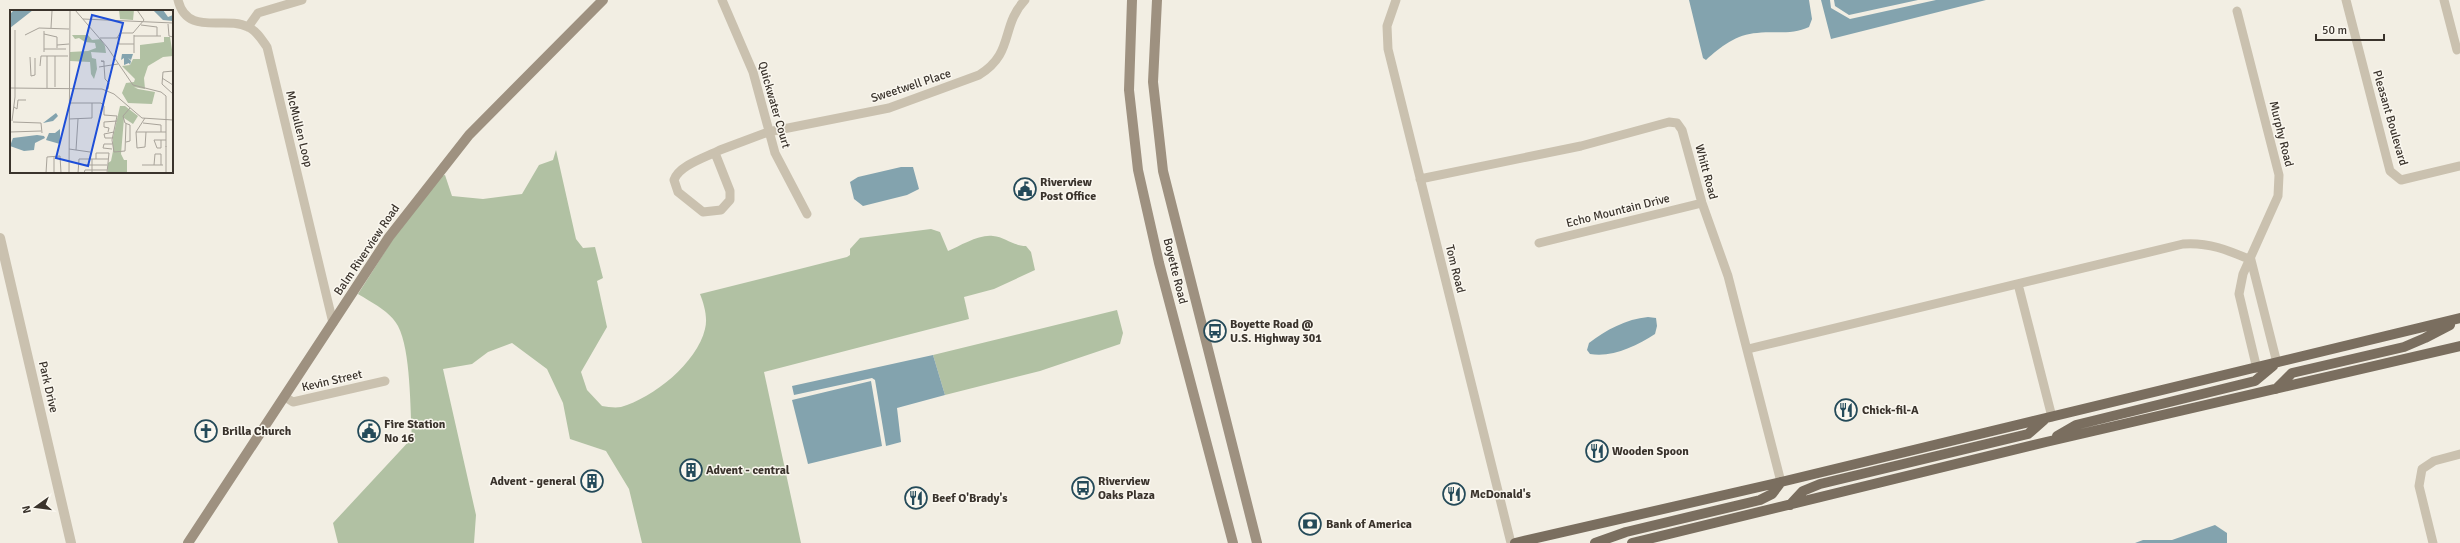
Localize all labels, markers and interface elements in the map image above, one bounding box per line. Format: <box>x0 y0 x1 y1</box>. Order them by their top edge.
inset map <box>10 10 173 173</box>
scale bar <box>2316 16 2384 42</box>
text: 50 m <box>2322 23 2347 38</box>
street label: Quickwater Court <box>754 60 794 150</box>
street label: Sweetwell Place <box>869 66 953 106</box>
street label: Pleasant Boulevard <box>2369 69 2411 167</box>
street label: McMullen Loop <box>282 89 316 169</box>
street label: Murphy Road <box>2266 100 2296 168</box>
street label: Whitt Road <box>1691 143 1721 201</box>
place label: Riverview Post Office <box>1040 175 1096 204</box>
public building icon: Riverview Post Office <box>1012 176 1038 202</box>
street label: Echo Mountain Drive <box>1565 191 1671 231</box>
street label: Balm Riverview Road <box>331 201 403 299</box>
street label: Boyette Road <box>1160 236 1190 306</box>
street label: Tom Road <box>1442 243 1468 295</box>
place label: Boyette Road @ U.S. Highway 301 <box>1230 317 1322 346</box>
bus stop icon: Boyette Road @ U.S. Highway 301 <box>1202 318 1228 344</box>
street label: Park Drive <box>35 360 61 414</box>
street label: Kevin Street <box>300 367 364 395</box>
restaurant icon: Chick-fil-A <box>1833 397 1859 423</box>
place label: Chick-fil-A <box>1862 403 1919 418</box>
place label: Fire Station No 16 <box>384 417 446 446</box>
church icon: Brilla Church <box>193 418 219 444</box>
public building icon: Fire Station No 16 <box>356 418 382 444</box>
place label: Brilla Church <box>222 424 292 439</box>
restaurant icon: Wooden Spoon <box>1584 438 1610 464</box>
place label: Wooden Spoon <box>1612 444 1689 459</box>
building icon: Advent - central <box>678 457 704 483</box>
place label: Advent - central <box>706 463 790 478</box>
building icon: Advent - general <box>579 468 605 494</box>
place label: Advent - general <box>490 474 576 489</box>
place label: Riverview Oaks Plaza <box>1098 474 1155 503</box>
bus stop icon: Riverview Oaks Plaza <box>1070 475 1096 501</box>
restaurant icon: McDonald's <box>1441 481 1467 507</box>
restaurant icon: Beef O'Brady's <box>903 485 929 511</box>
north arrow <box>16 487 56 527</box>
place label: McDonald's <box>1470 487 1532 502</box>
place label: Beef O'Brady's <box>932 491 1008 506</box>
text: N <box>20 504 34 515</box>
bank icon: Bank of America <box>1297 511 1323 537</box>
place label: Bank of America <box>1326 517 1412 532</box>

